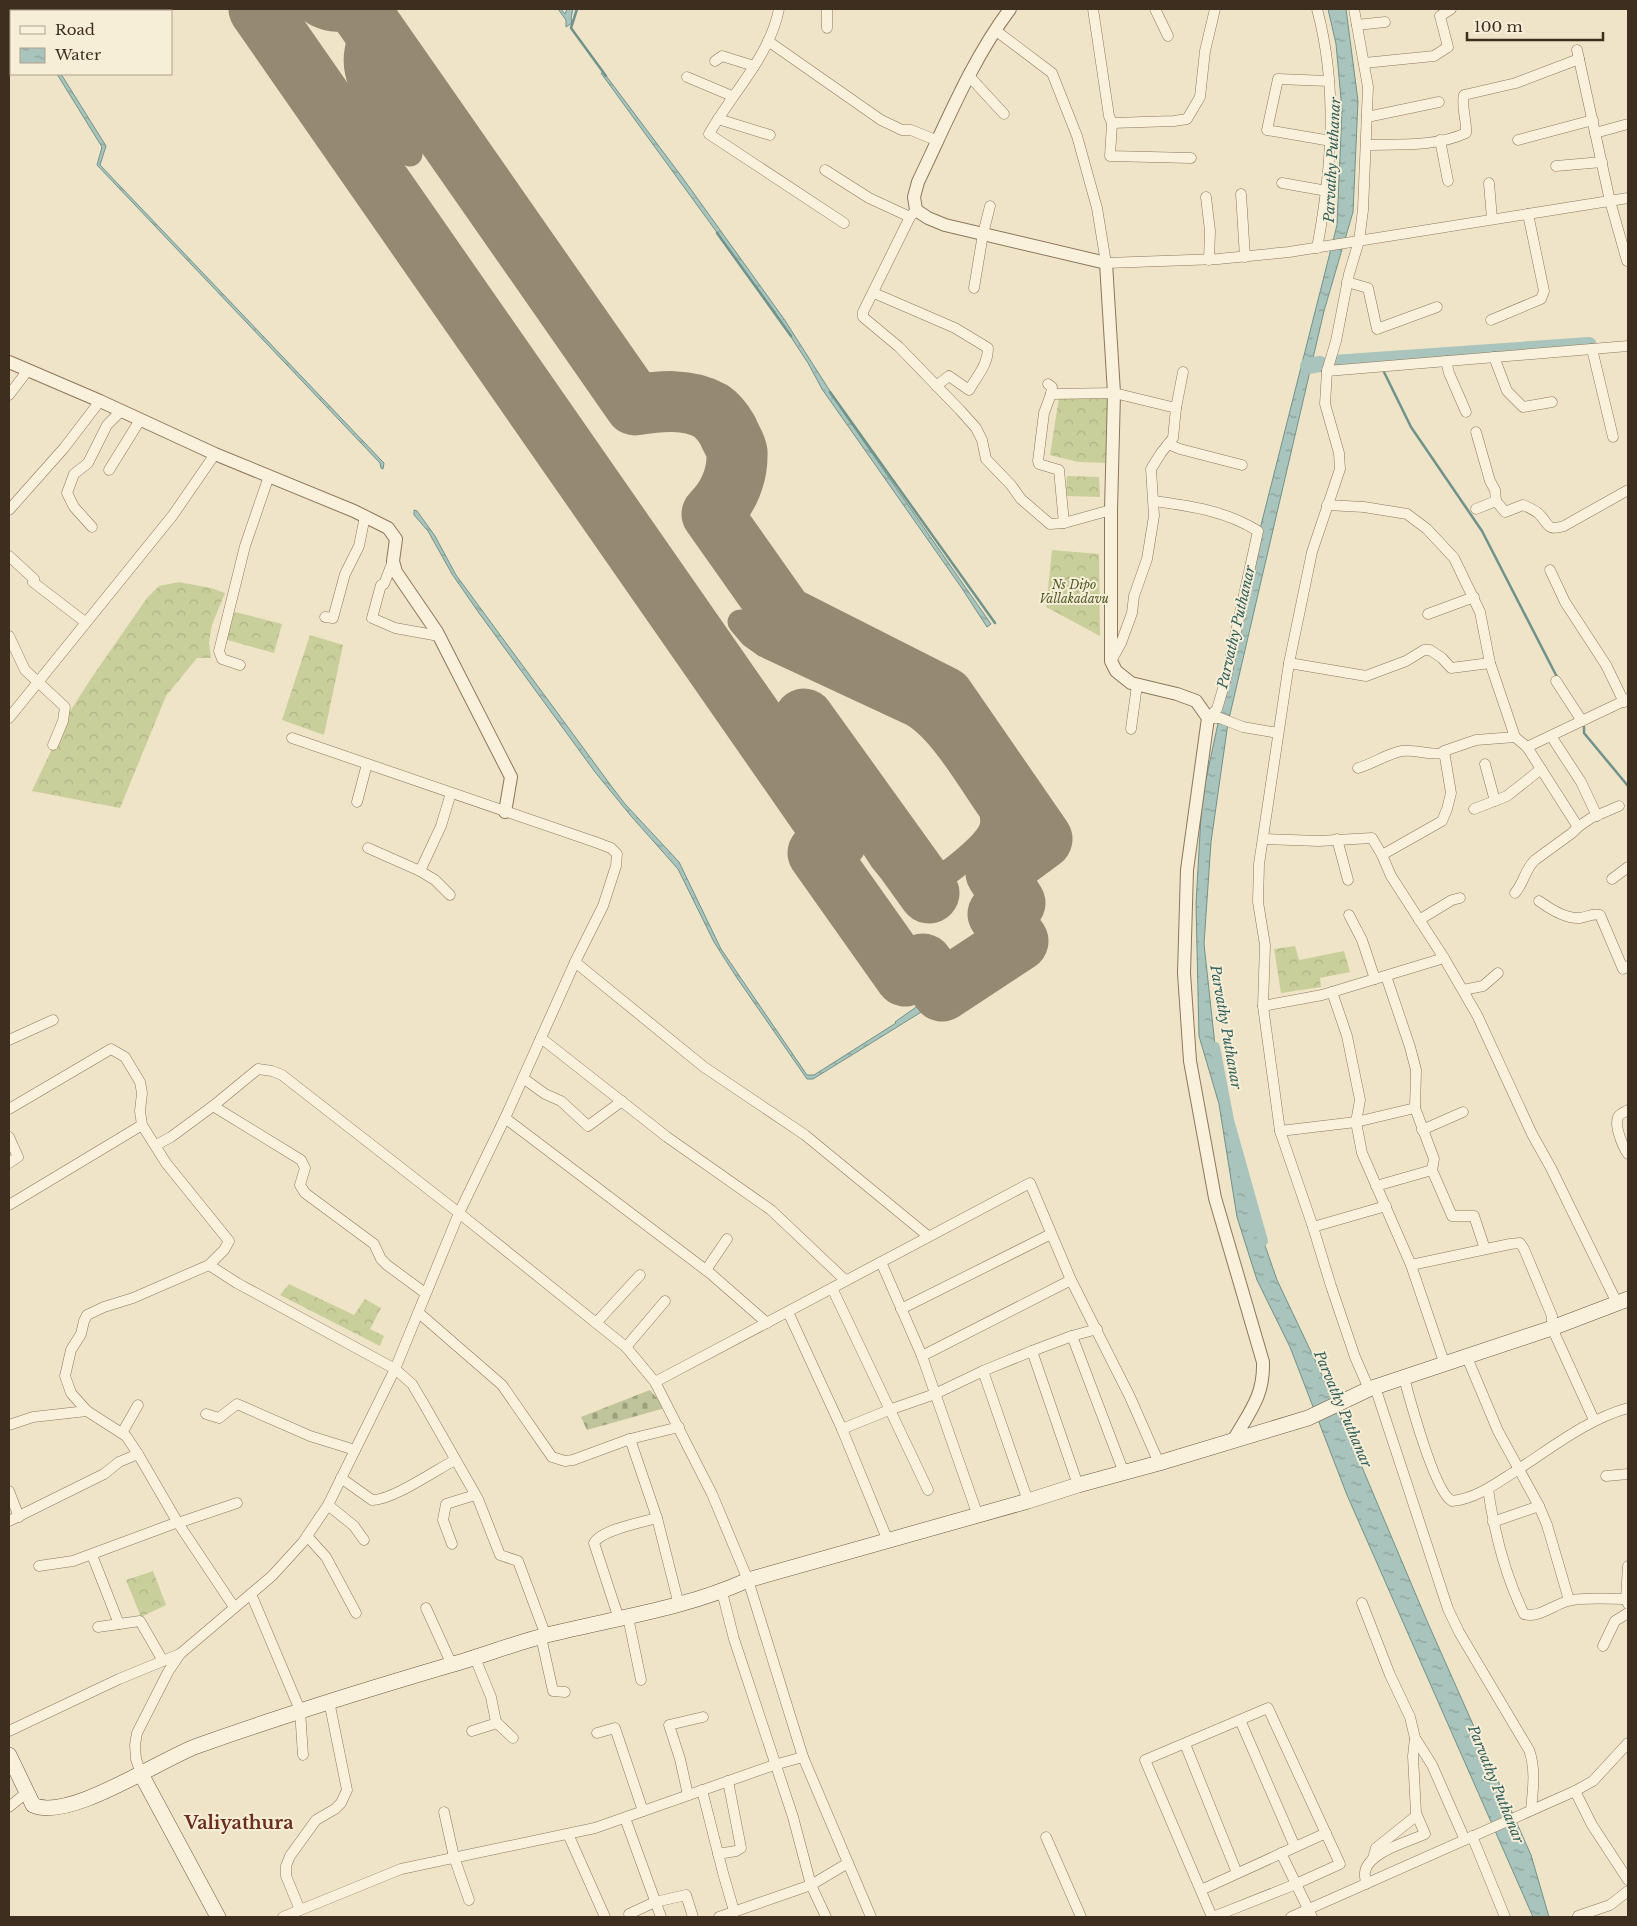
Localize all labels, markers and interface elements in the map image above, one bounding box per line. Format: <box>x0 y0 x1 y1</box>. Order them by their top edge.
legend <box>10 10 172 75</box>
scale bar <box>1467 10 1603 42</box>
text: 100 m <box>1474 17 1523 36</box>
text: Road <box>55 20 95 39</box>
text: Water <box>54 45 102 64</box>
water label: Parvathy Puthanar <box>1320 96 1344 224</box>
water label: Parvathy Puthanar <box>1213 563 1259 691</box>
park label: Ns Dipo Vallakadavu <box>1039 577 1109 606</box>
water label: Parvathy Puthanar <box>1206 963 1246 1091</box>
water label: Parvathy Puthanar <box>1310 1347 1376 1471</box>
water label: Parvathy Puthanar <box>1464 1721 1528 1846</box>
district label: Valiyathura <box>183 1812 294 1834</box>

